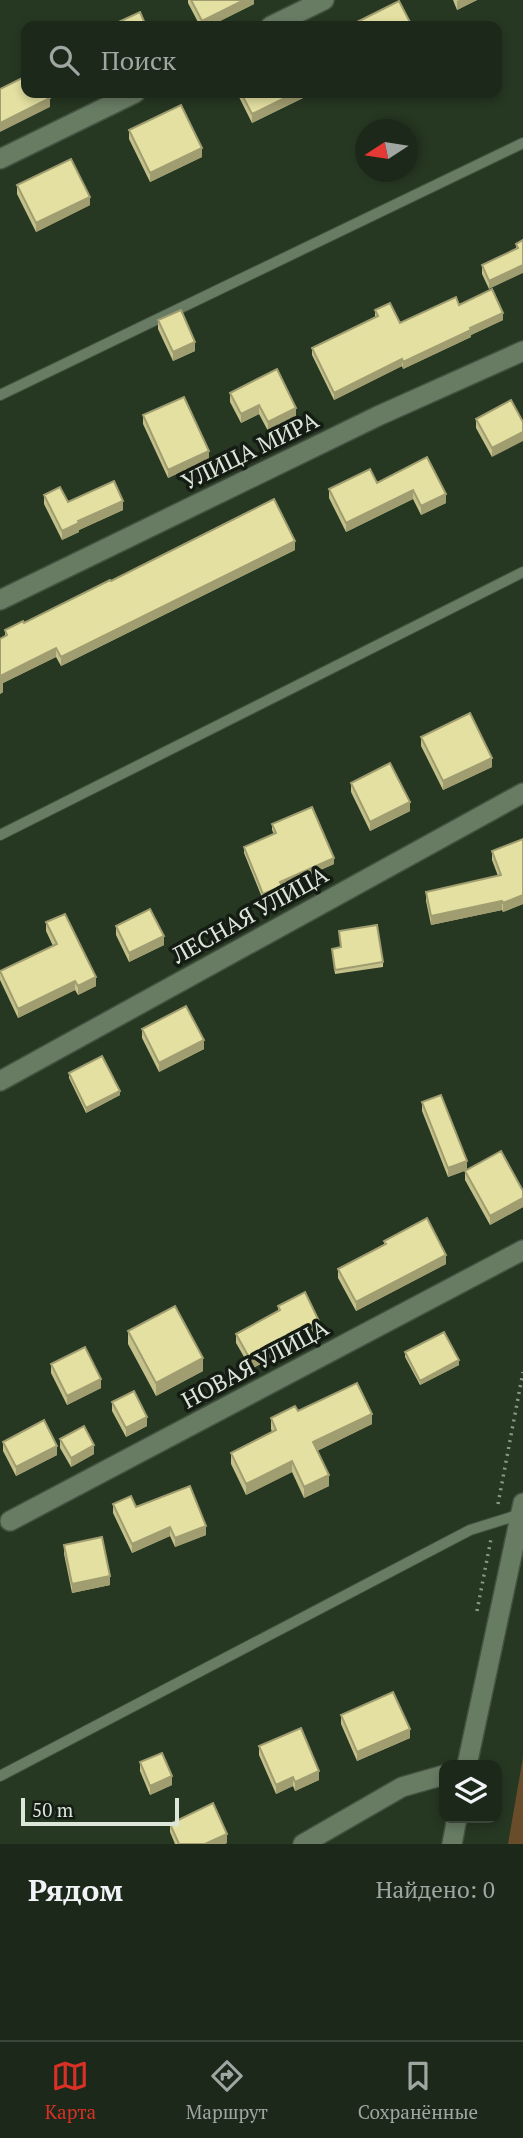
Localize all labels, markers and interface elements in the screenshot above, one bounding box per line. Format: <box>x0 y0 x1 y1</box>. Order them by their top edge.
search box <box>21 21 502 98</box>
icon: search <box>45 41 83 79</box>
text: Поиск <box>101 43 176 77</box>
north arrow <box>355 119 418 182</box>
street label: УЛИЦА МИРА <box>176 404 324 497</box>
street label: ЛЕСНАЯ УЛИЦА <box>165 859 334 971</box>
street label: НОВАЯ УЛИЦА <box>176 1312 334 1415</box>
map controls <box>439 1760 502 1823</box>
button: layers <box>439 1760 502 1823</box>
scale bar <box>21 1795 178 1827</box>
text: 50 m <box>32 1797 73 1822</box>
text: Рядом <box>28 1870 123 1910</box>
text: Найдено: 0 <box>376 1874 495 1905</box>
tab: Карта <box>45 2057 96 2124</box>
tab: Маршрут <box>186 2057 268 2124</box>
tab: Сохранённые <box>358 2057 478 2124</box>

